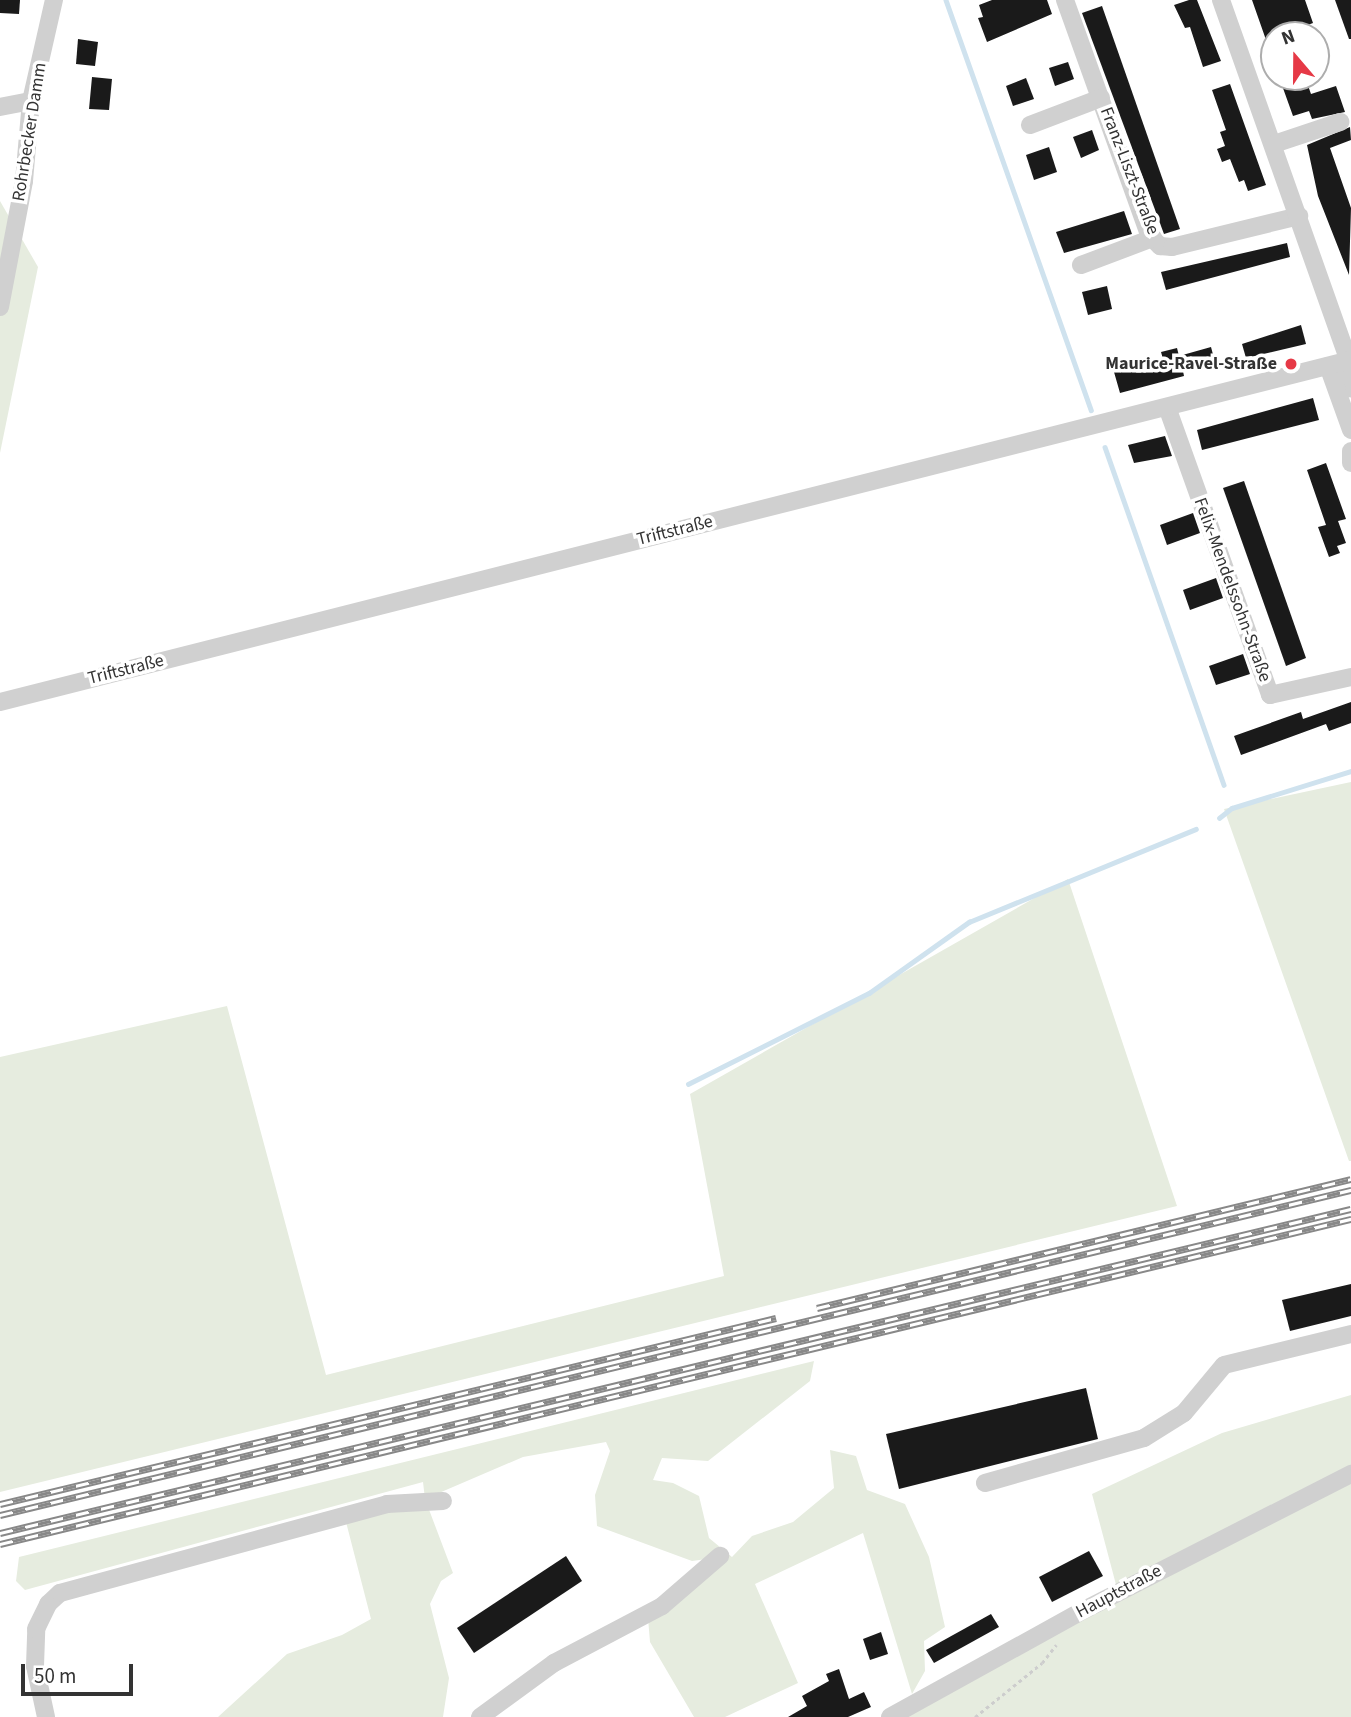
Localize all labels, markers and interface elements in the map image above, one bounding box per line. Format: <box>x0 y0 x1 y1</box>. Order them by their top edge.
north arrow <box>1260 21 1330 91</box>
text: N <box>1278 23 1299 53</box>
street label: Rohrbecker Damm <box>8 61 52 203</box>
street label: Franz-Liszt-Straße <box>1095 104 1163 238</box>
place label: Maurice-Ravel-Straße <box>1105 353 1277 375</box>
marker: Maurice-Ravel-Straße <box>1283 356 1299 372</box>
street label: Felix-Mendelssohn-Straße <box>1189 495 1275 685</box>
street label: Triftstraße <box>635 511 715 551</box>
street label: Triftstraße <box>86 650 166 690</box>
street label: Hauptstraße <box>1073 1560 1165 1624</box>
scale bar <box>24 1650 136 1694</box>
text: 50 m <box>34 1661 76 1691</box>

